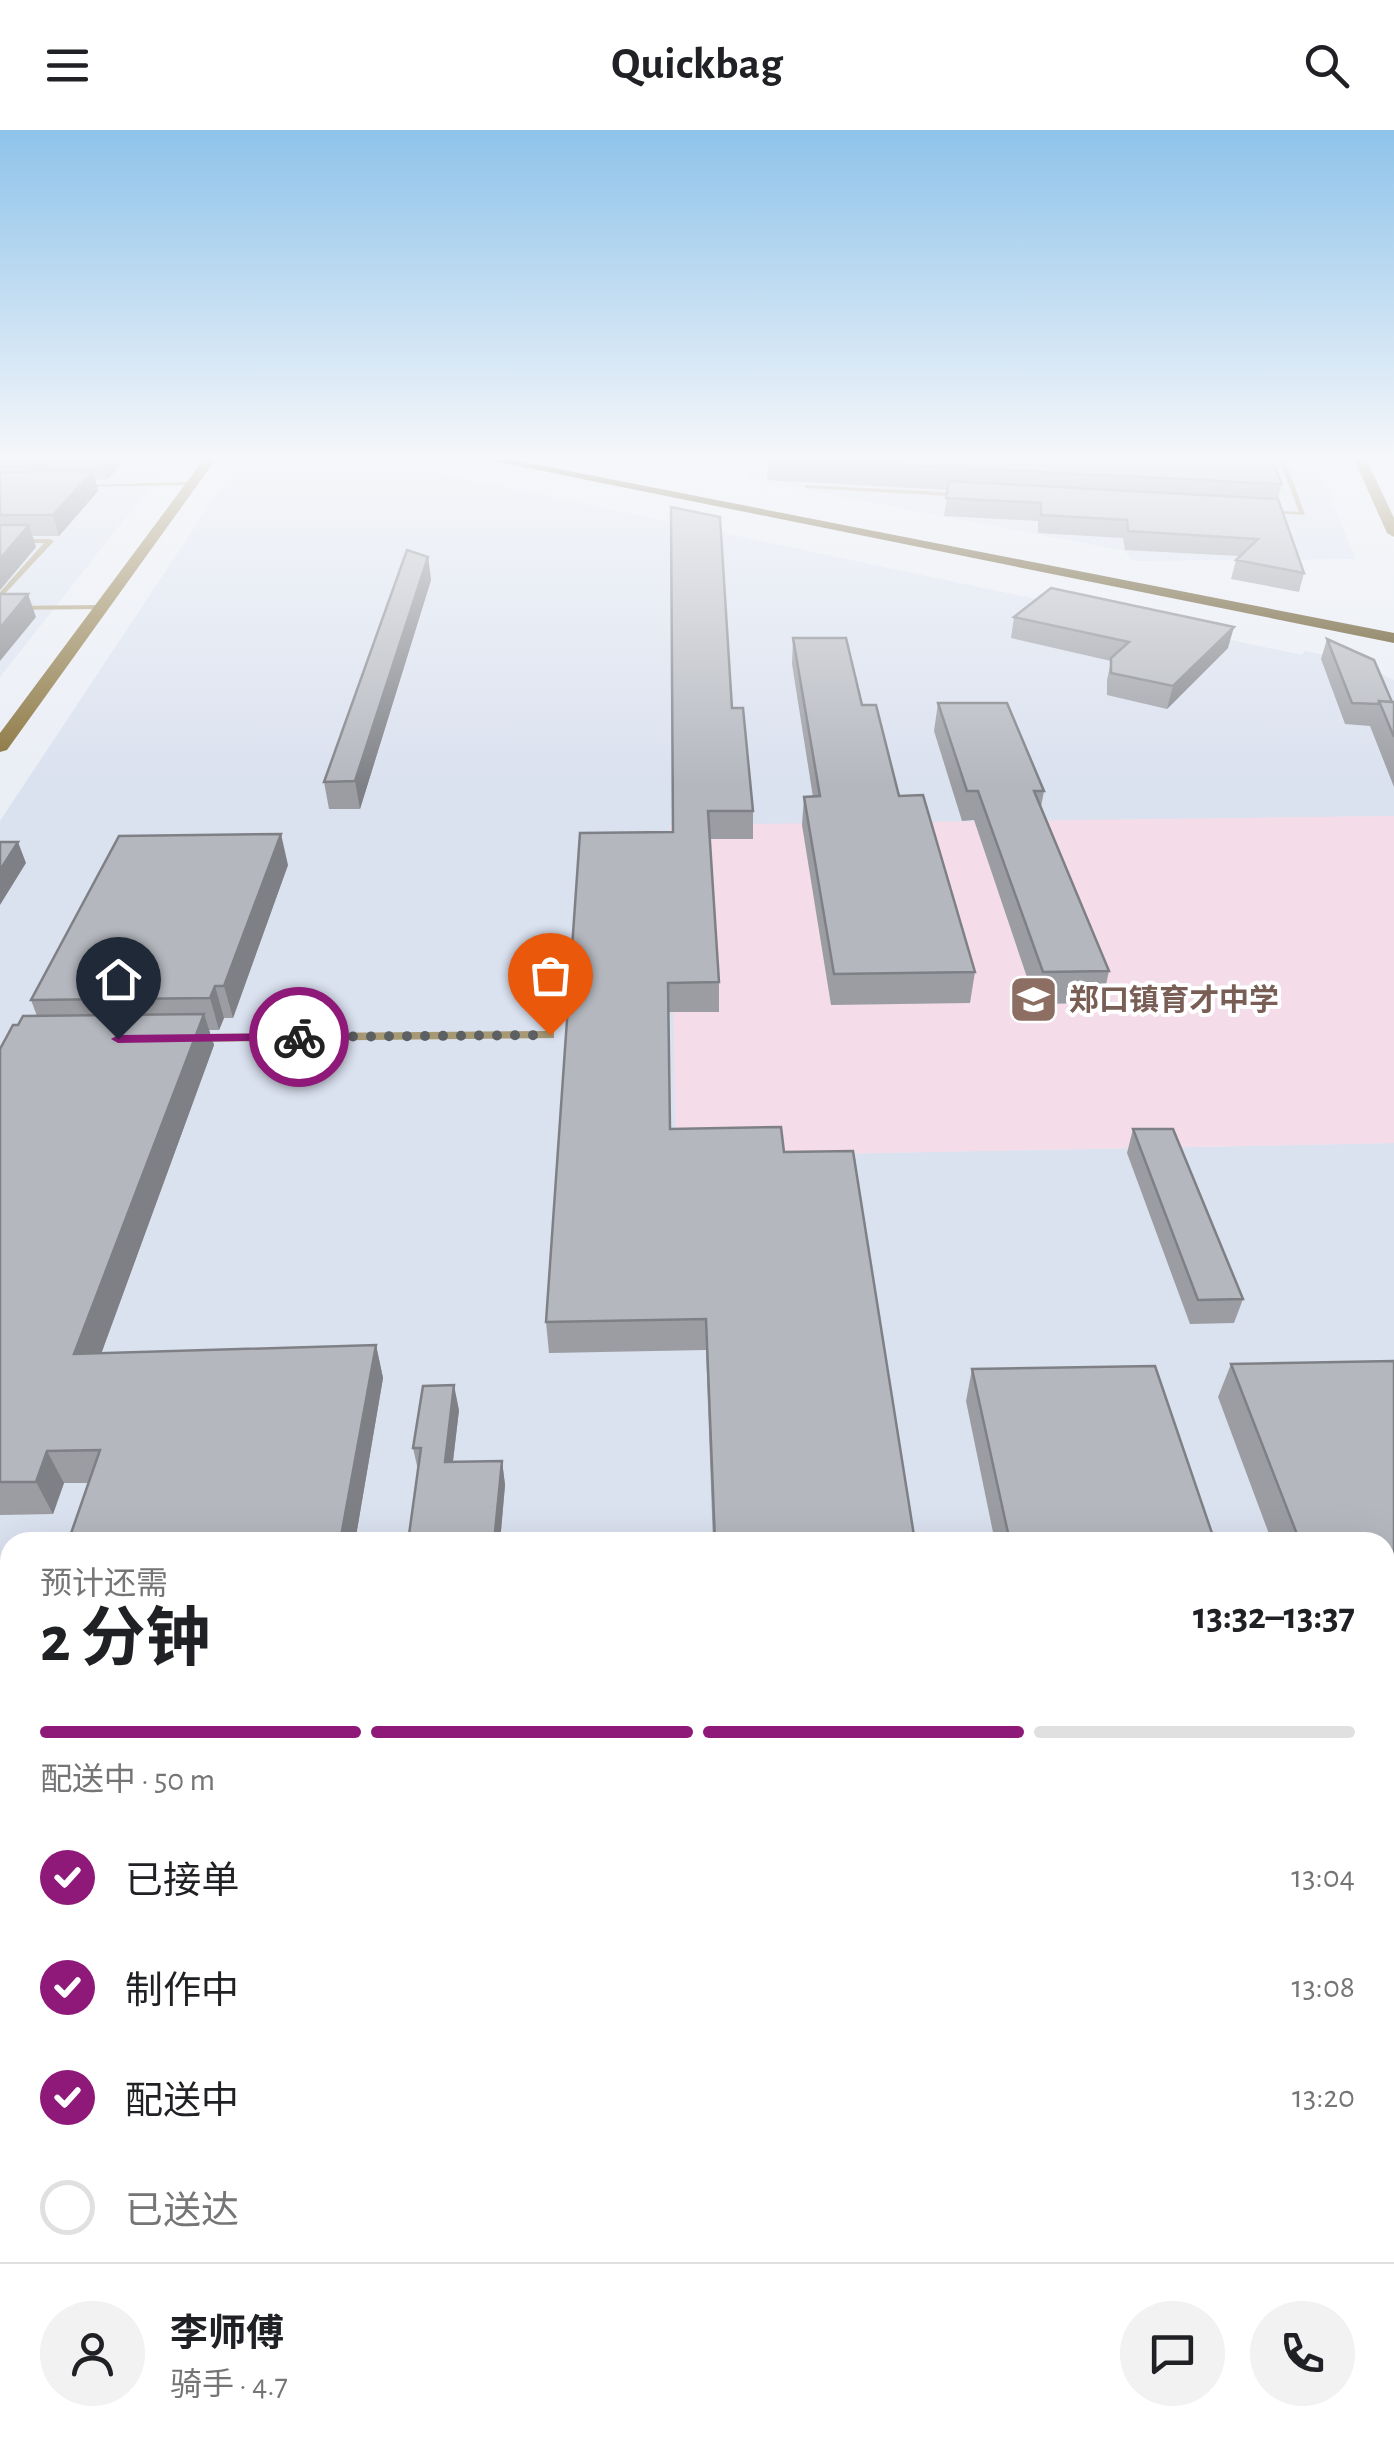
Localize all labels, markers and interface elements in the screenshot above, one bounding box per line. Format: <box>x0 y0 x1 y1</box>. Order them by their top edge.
icon: menu <box>40 38 95 93</box>
icon: search <box>1299 38 1354 93</box>
text: Quickbag <box>611 42 783 87</box>
pin <box>508 933 593 1036</box>
pin <box>76 937 161 1040</box>
icon: bag <box>523 948 578 1003</box>
icon: home <box>91 952 146 1007</box>
school or university icon: 郑口镇育才中学 <box>1008 974 1060 1026</box>
place label: 郑口镇育才中学 <box>1069 984 1279 1016</box>
courier <box>249 987 349 1087</box>
icon: bike <box>272 1010 327 1065</box>
text: 预计还需 <box>40 1568 168 1600</box>
text: 13:32–13:37 <box>1193 1598 1355 1636</box>
text: 2 分钟 <box>40 1608 210 1673</box>
text: 配送中 · 50 m <box>40 1764 215 1796</box>
icon: check <box>40 1850 95 1905</box>
text: 13:04 <box>1291 1861 1355 1893</box>
text: 已接单 <box>125 1863 239 1901</box>
icon: check <box>40 1960 95 2015</box>
text: 13:08 <box>1291 1971 1355 2003</box>
text: 制作中 <box>125 1973 239 2011</box>
icon: check <box>40 2070 95 2125</box>
text: 13:20 <box>1292 2081 1355 2113</box>
text: 配送中 <box>125 2083 239 2121</box>
text: 已送达 <box>125 2193 239 2231</box>
button: person <box>40 2301 145 2406</box>
button: chat <box>1120 2301 1225 2406</box>
button: phone <box>1250 2301 1355 2406</box>
text: 李师傅 <box>170 2316 284 2354</box>
text: 骑手 · 4.7 <box>170 2369 288 2401</box>

